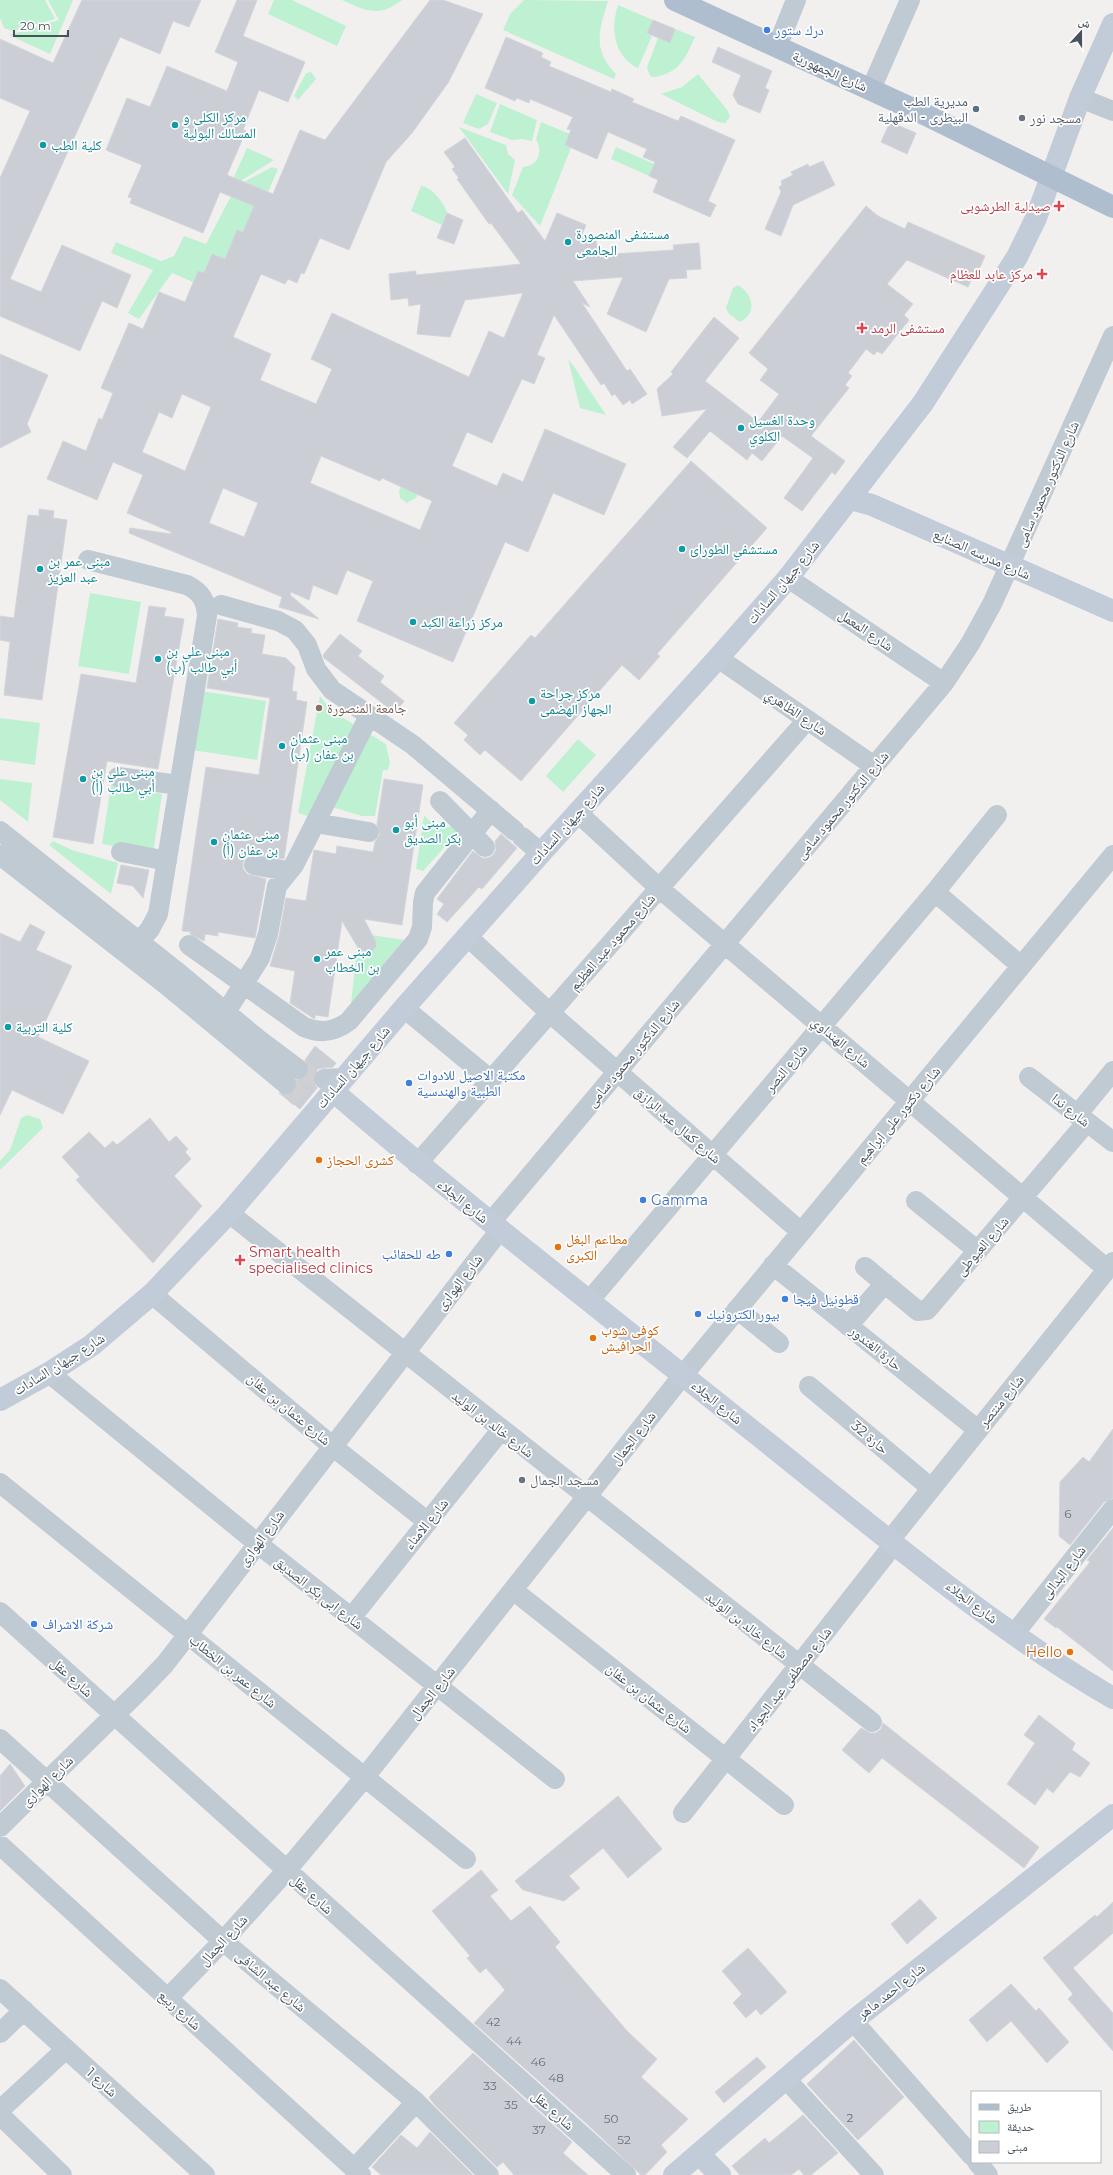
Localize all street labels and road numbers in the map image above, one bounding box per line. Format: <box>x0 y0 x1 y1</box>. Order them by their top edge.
street label: شارع الجمهورية <box>789 46 870 96</box>
street label: شارع الدكتور محمود سامى <box>1011 418 1084 550</box>
street label: شارع مدرسه الصنايع <box>930 525 1033 584</box>
street label: شارع جيهان السادات <box>743 536 824 628</box>
street label: شارع المعمل <box>835 605 897 656</box>
street label: شارع الظاهري <box>760 685 830 741</box>
street label: شارع الدكتور محمود سامى <box>791 747 893 864</box>
street label: شارع جيهان السادات <box>526 779 609 869</box>
street label: شارع محمود عبد العظيم <box>565 890 660 995</box>
street label: شارع الدكتور محمود سامى <box>582 995 684 1112</box>
street label: شارع الهنداوي <box>806 1012 874 1074</box>
street label: شارع جيهان السادات <box>312 1022 395 1113</box>
street label: شارع النصر <box>760 1040 812 1097</box>
street label: شارع دكتور على ابراهيم <box>852 1062 945 1168</box>
street label: شارع كمال عبد الرازق <box>630 1083 725 1168</box>
street label: شارع ندا <box>1047 1089 1094 1131</box>
street label: شارع الجلاء <box>433 1175 492 1228</box>
street label: شارع العيوطى <box>951 1213 1013 1280</box>
street label: شارع الهوارى <box>432 1251 487 1314</box>
street label: حارة الغندور <box>845 1321 906 1375</box>
street label: شارع جيهان السادات <box>10 1329 108 1400</box>
street label: شارع عثمان بن عفان <box>243 1369 334 1450</box>
street label: شارع منتصر <box>974 1371 1028 1432</box>
street label: شارع الجلاء <box>687 1376 746 1429</box>
street label: شارع خالد بن الوليد <box>448 1386 538 1462</box>
street label: شارع الجمال <box>606 1407 660 1469</box>
street label: حارة 32 <box>848 1416 892 1458</box>
street label: شارع الامناء <box>400 1495 453 1554</box>
street label: شارع الهوارى <box>234 1506 289 1570</box>
street label: شارع البدالى <box>1036 1542 1090 1603</box>
street label: شارع ابى بكر الصديق <box>270 1553 367 1634</box>
street label: شارع الجلاء <box>942 1577 1002 1628</box>
street label: شارع خالد بن الوليد <box>702 1587 792 1663</box>
street label: شارع مصطفى عبد الجواد <box>743 1623 836 1736</box>
street label: شارع عمر بن الخطاب <box>185 1630 280 1712</box>
street label: شارع عقل <box>46 1653 97 1702</box>
street label: شارع عثمان بن عفان <box>602 1659 695 1738</box>
street label: شارع الجمال <box>405 1663 460 1724</box>
street label: شارع الهوارى <box>17 1752 78 1811</box>
street label: شارع عقل <box>286 1870 337 1919</box>
street label: شارع الجمال <box>195 1911 252 1970</box>
street label: شارع عبد الشافى <box>231 1946 310 2016</box>
street label: شارع احمد ماهر <box>853 1959 929 2025</box>
street label: شارع ربيع <box>154 1986 205 2035</box>
street label: شارع 1 <box>82 2063 121 2101</box>
street label: شارع عقل <box>527 2086 578 2135</box>

